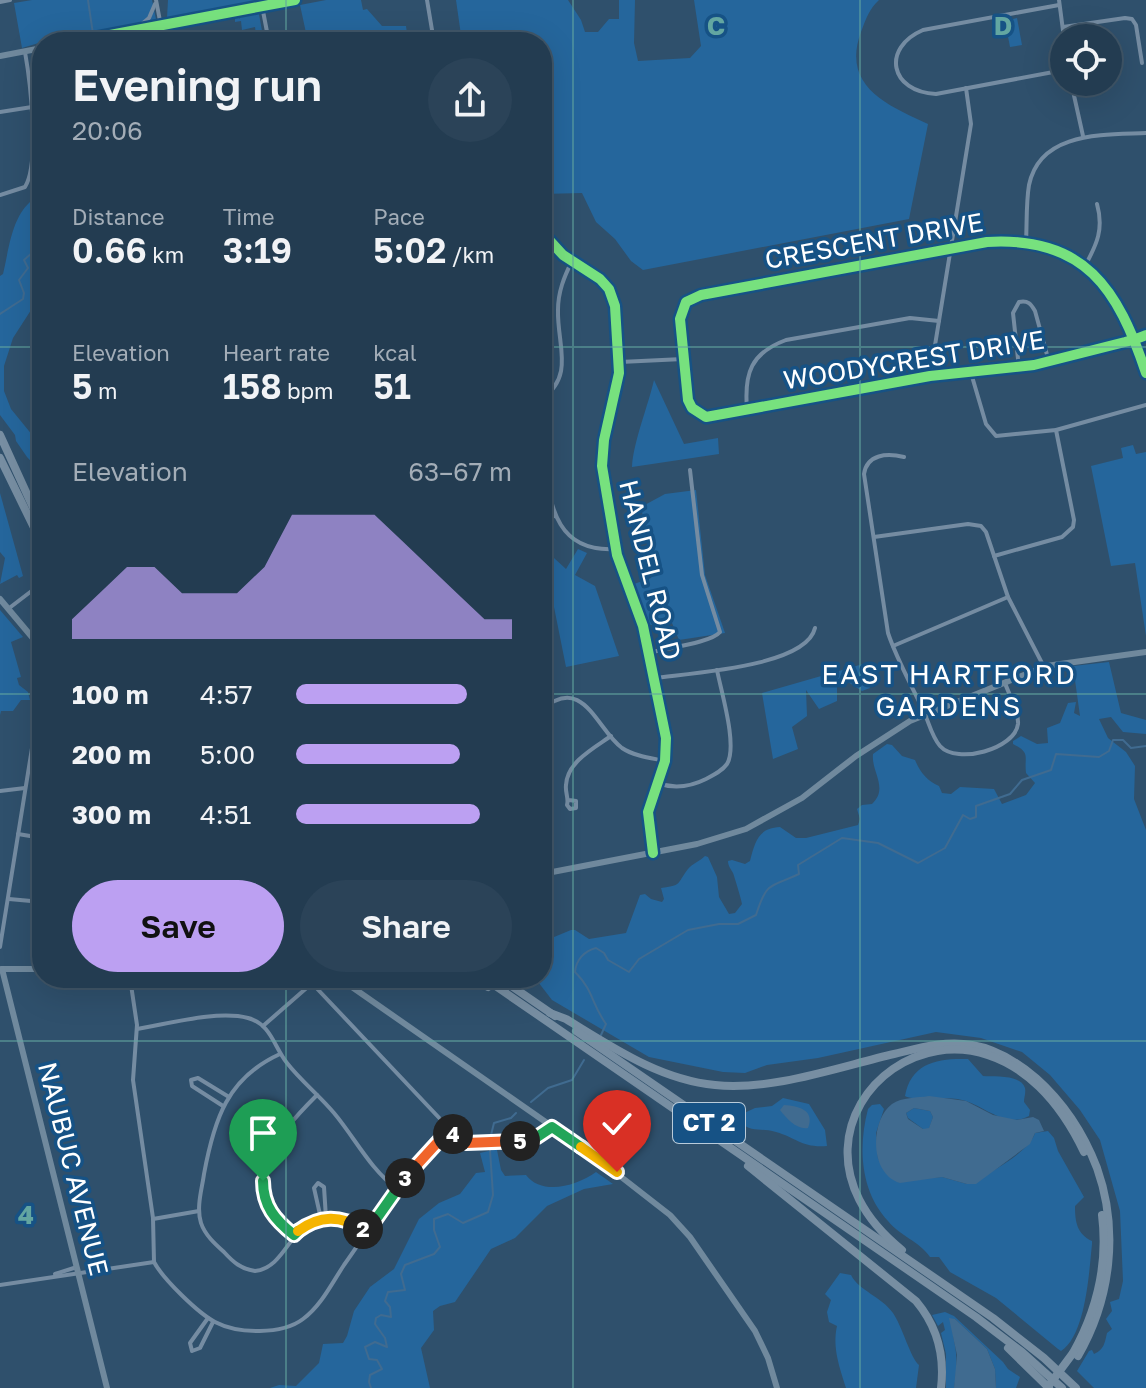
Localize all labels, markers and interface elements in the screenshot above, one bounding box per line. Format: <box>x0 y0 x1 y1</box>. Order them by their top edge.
text: C <box>707 10 725 41</box>
text: D <box>994 10 1012 41</box>
map controls <box>1050 24 1122 96</box>
button: locate <box>1050 24 1122 96</box>
text: Evening run <box>72 58 322 111</box>
button: share <box>428 58 512 142</box>
text: 20:06 <box>72 115 143 146</box>
text: Distance <box>72 203 164 230</box>
text: Time <box>223 203 274 230</box>
text: Pace <box>373 203 425 230</box>
street label: CRESCENT DRIVE <box>762 206 985 275</box>
text: 0.66 <box>72 230 147 270</box>
text: 3:19 <box>223 230 292 270</box>
text: 5:02 <box>373 230 446 270</box>
text: km <box>147 241 184 268</box>
text: /km <box>446 241 494 268</box>
street label: WOODYCREST DRIVE <box>781 324 1047 395</box>
text: Elevation <box>72 339 170 366</box>
text: Heart rate <box>223 339 330 366</box>
text: kcal <box>373 339 417 366</box>
text: 5 <box>72 366 92 406</box>
text: 158 <box>223 366 282 406</box>
text: 51 <box>373 366 411 406</box>
text: m <box>92 377 117 404</box>
text: bpm <box>282 377 334 404</box>
text: Elevation <box>72 456 188 487</box>
text: 63–67 m <box>408 456 512 487</box>
street label: HANDEL ROAD <box>613 477 688 663</box>
district label: EAST HARTFORD GARDENS <box>821 657 1077 722</box>
text: 100 m <box>72 679 148 710</box>
text: 4:57 <box>200 679 253 710</box>
text: 200 m <box>72 739 151 770</box>
text: 5:00 <box>200 739 255 770</box>
text: 300 m <box>72 799 151 830</box>
text: 4:51 <box>200 799 251 830</box>
button: Save <box>72 880 284 972</box>
button: Share <box>300 880 512 972</box>
street label: NAUBUC AVENUE <box>32 1059 115 1279</box>
pin <box>583 1090 651 1172</box>
pin <box>229 1099 297 1181</box>
icon: check <box>595 1102 639 1146</box>
road number: CT 2 <box>673 1103 745 1143</box>
icon: arrive <box>241 1111 285 1155</box>
pin: 4 <box>433 1114 473 1154</box>
text: 4 <box>446 1120 460 1147</box>
pin: 5 <box>500 1121 540 1161</box>
text: 5 <box>513 1127 527 1154</box>
pin: 3 <box>385 1158 425 1198</box>
text: 3 <box>398 1164 412 1191</box>
text: 4 <box>18 1199 34 1230</box>
pin: 2 <box>343 1209 383 1249</box>
text: 2 <box>356 1215 370 1242</box>

